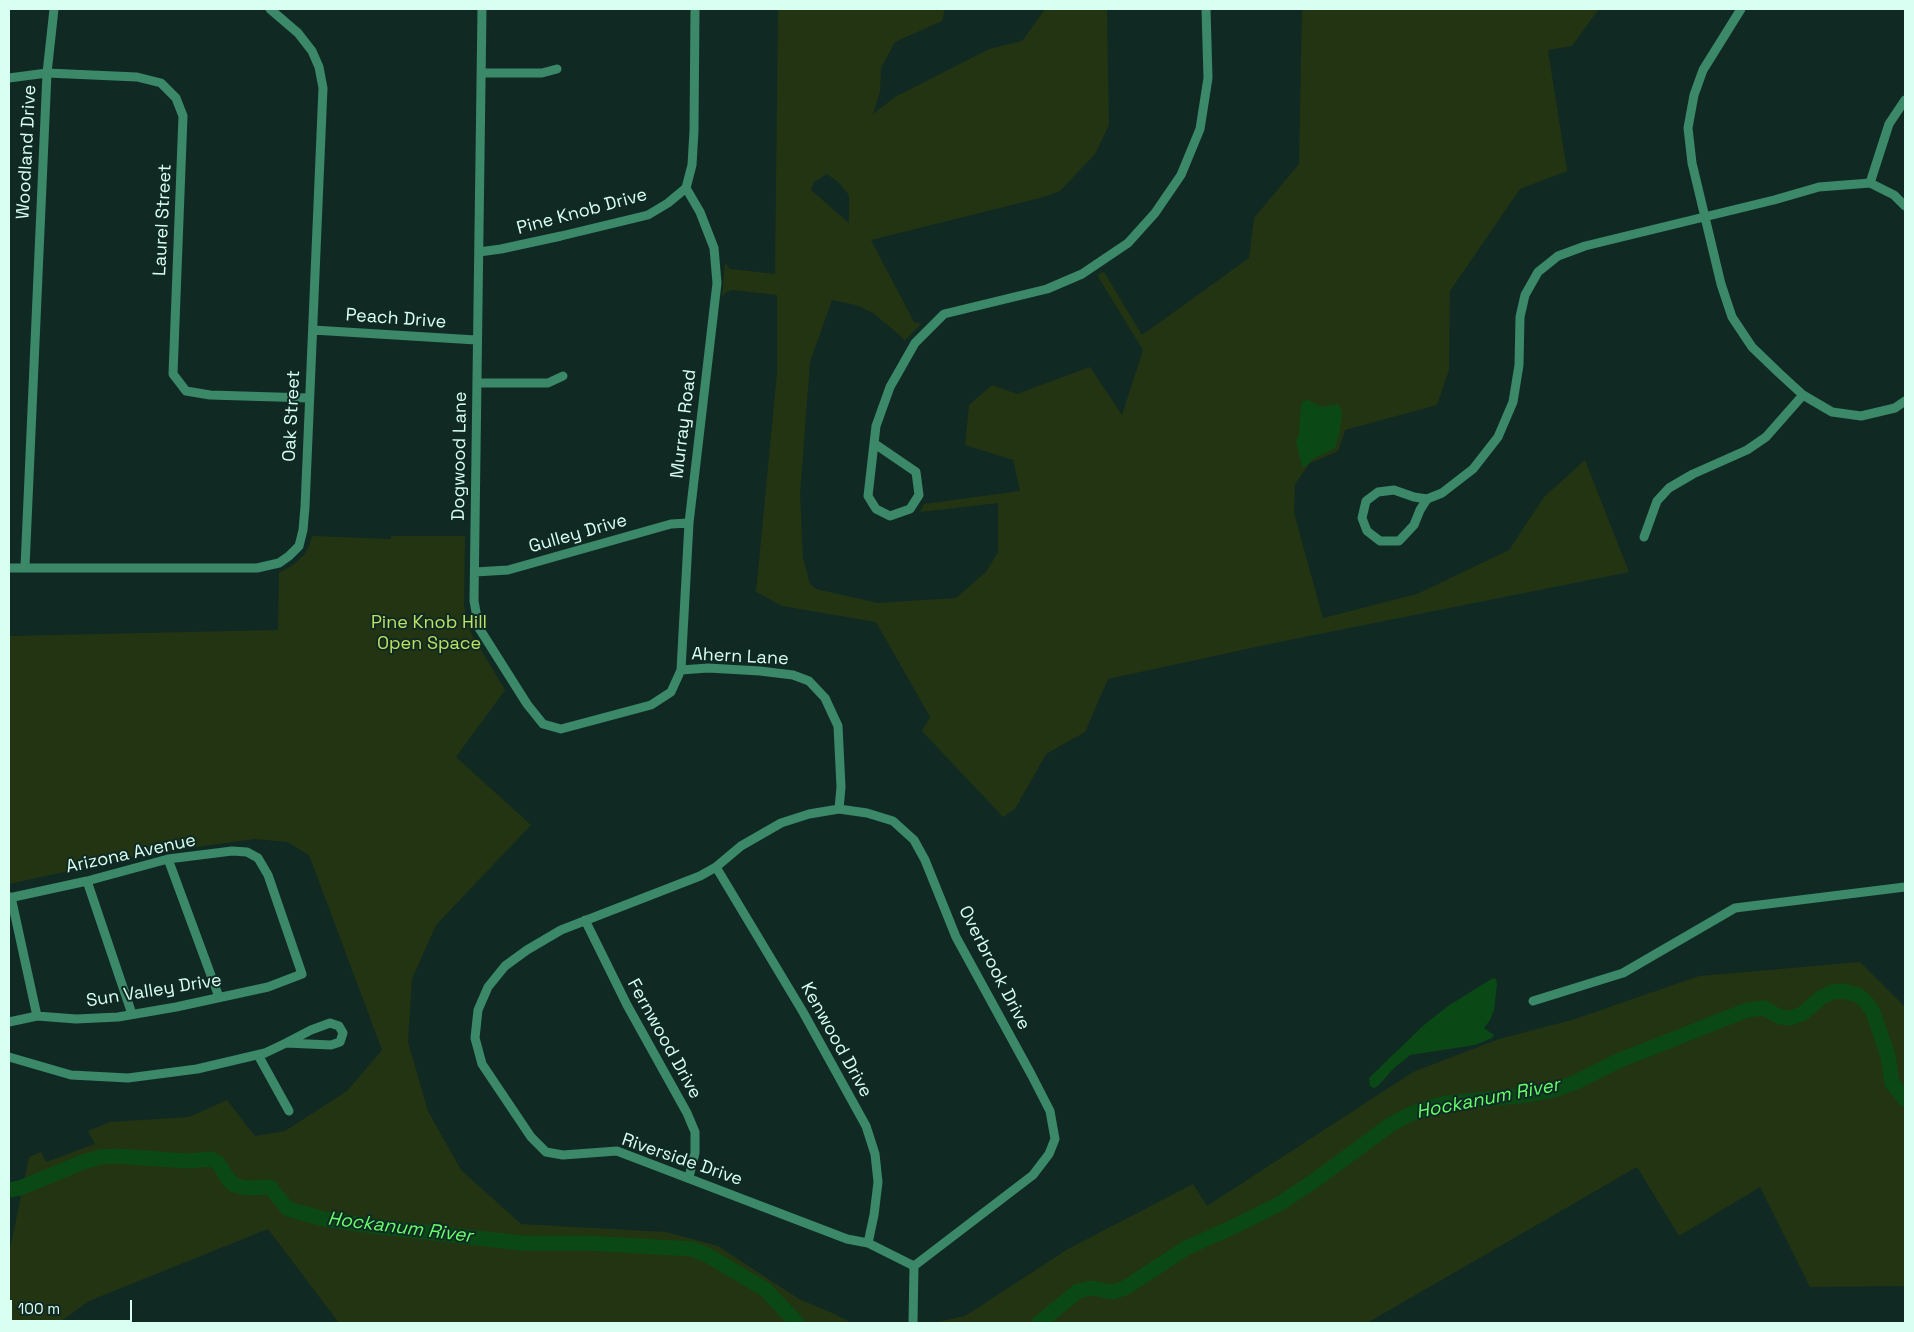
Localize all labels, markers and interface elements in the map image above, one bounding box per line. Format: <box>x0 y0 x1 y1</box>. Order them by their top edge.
street label: Woodland Drive <box>13 84 41 220</box>
street label: Laurel Street <box>149 163 177 277</box>
street label: Pine Knob Drive <box>514 184 650 240</box>
street label: Peach Drive <box>345 305 447 333</box>
street label: Murray Road <box>667 368 701 480</box>
street label: Oak Street <box>279 370 305 462</box>
street label: Dogwood Lane <box>448 391 472 521</box>
street label: Gulley Drive <box>526 510 630 558</box>
park label: Pine Knob Hill Open Space <box>371 612 487 654</box>
street label: Ahern Lane <box>691 644 789 670</box>
street label: Arizona Avenue <box>64 830 198 878</box>
street label: Overbrook Drive <box>953 902 1035 1034</box>
street label: Sun Valley Drive <box>85 970 223 1012</box>
street label: Fernwood Drive <box>622 975 706 1103</box>
street label: Kenwood Drive <box>796 979 876 1101</box>
water label: Hockanum River <box>1414 1074 1562 1124</box>
street label: Riverside Drive <box>619 1129 745 1191</box>
water label: Hockanum River <box>326 1208 474 1248</box>
scale bar <box>12 1290 135 1322</box>
text: 100 m <box>18 1299 60 1318</box>

